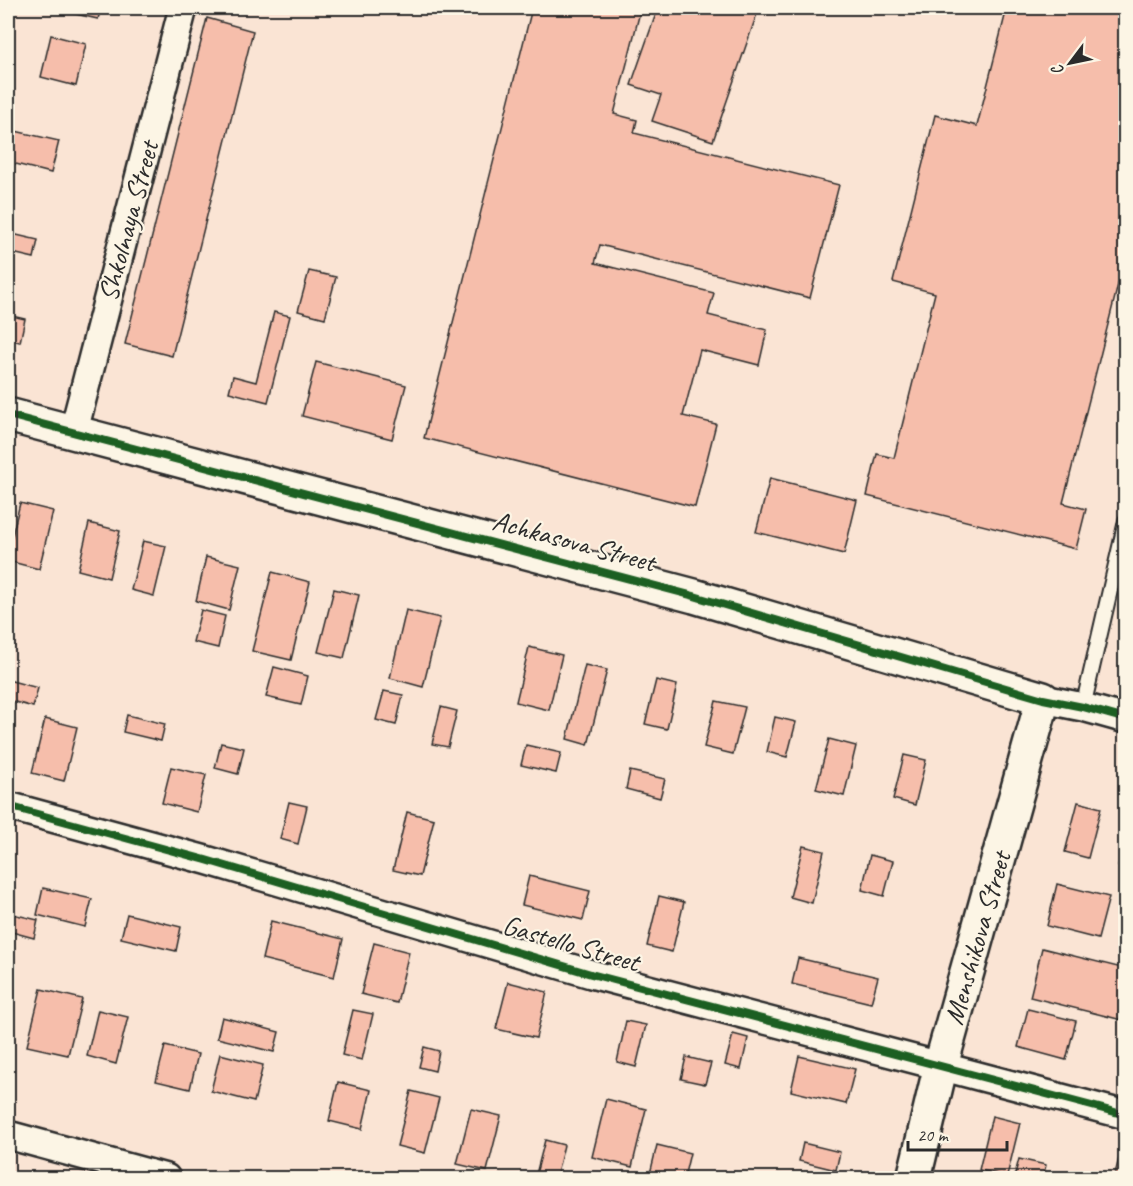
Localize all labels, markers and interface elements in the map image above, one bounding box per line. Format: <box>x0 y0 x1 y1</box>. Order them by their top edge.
north arrow <box>1040 33 1100 93</box>
text: С <box>1046 60 1069 79</box>
street label: Shkolnaya Street <box>90 135 167 305</box>
street label: Achkasova Street <box>489 503 662 580</box>
street label: Menshikova Street <box>936 845 1019 1028</box>
street label: Gastello Street <box>499 907 646 980</box>
scale bar <box>908 1114 1007 1152</box>
text: 20 m <box>917 1124 950 1146</box>

